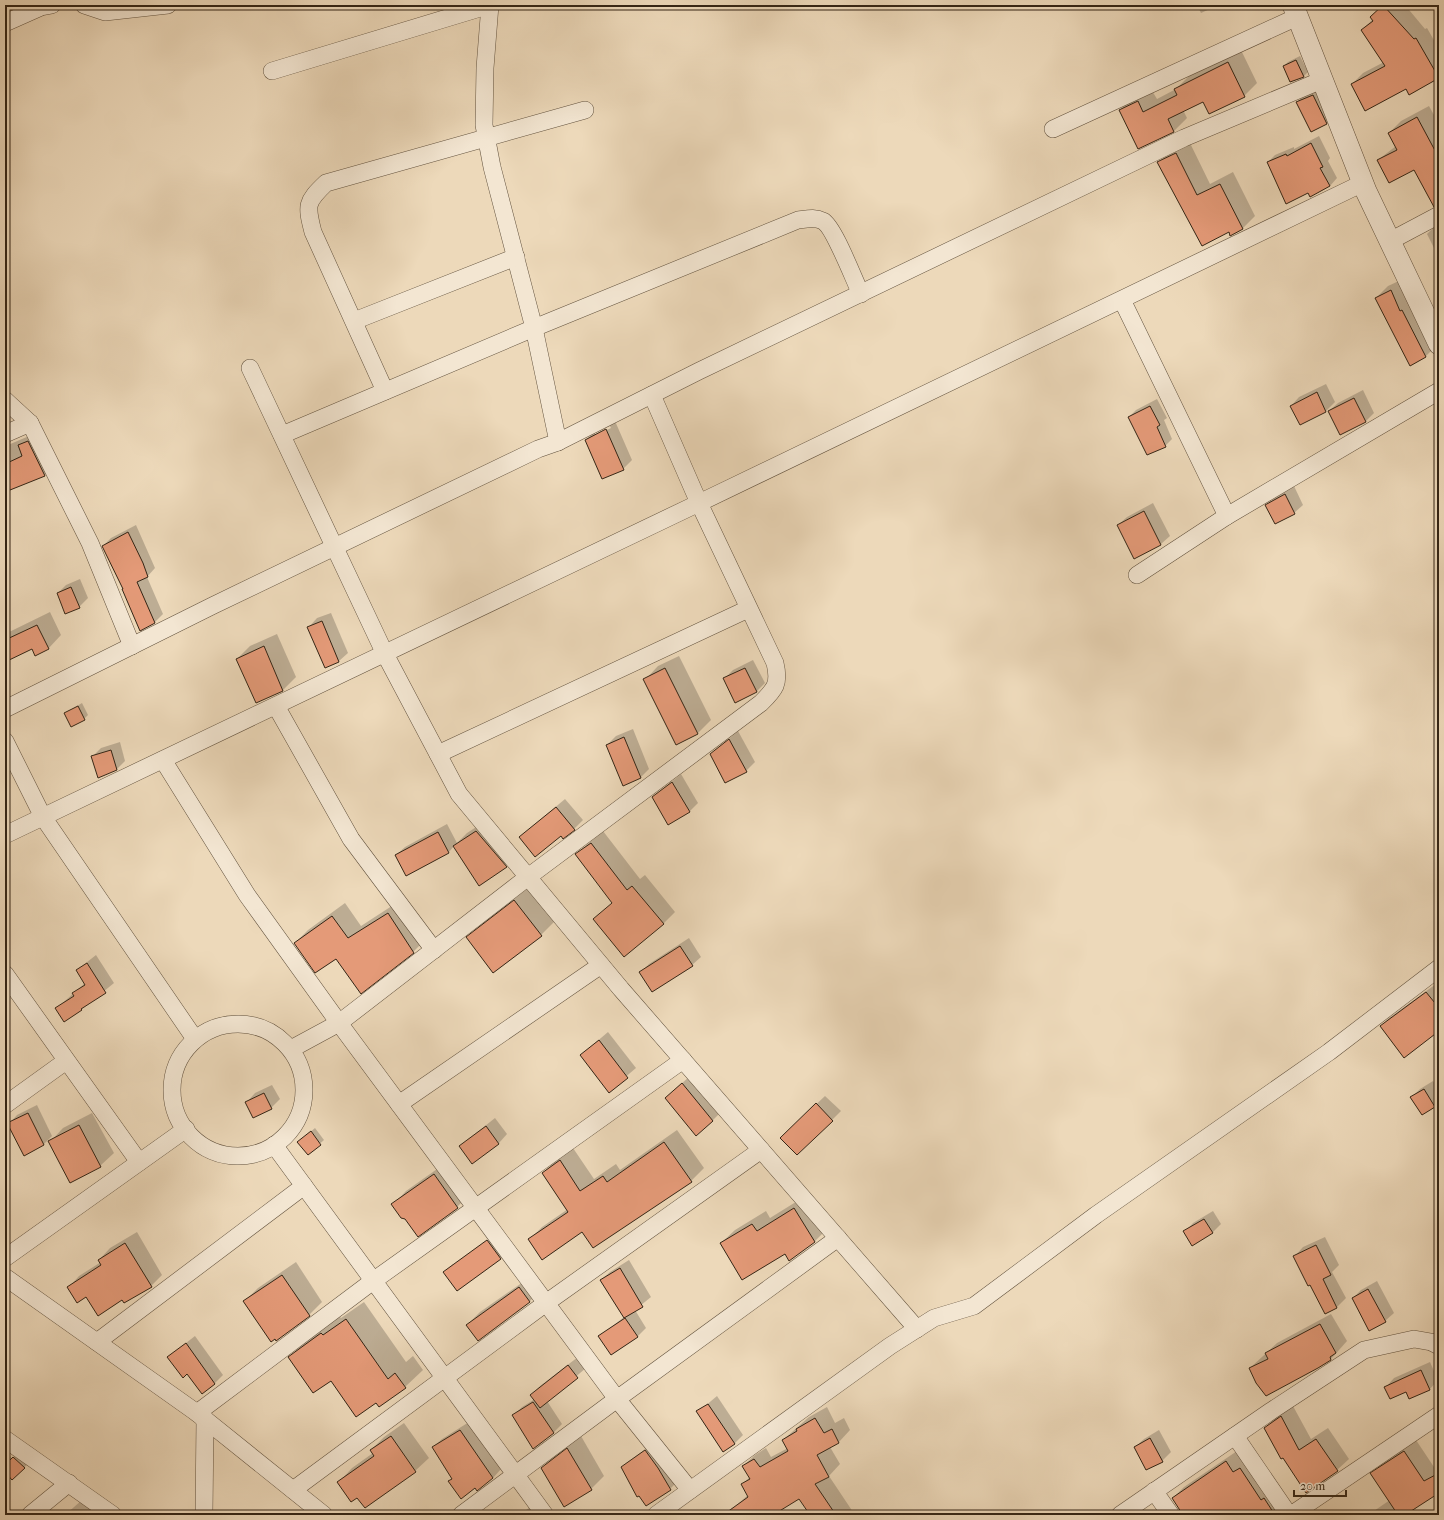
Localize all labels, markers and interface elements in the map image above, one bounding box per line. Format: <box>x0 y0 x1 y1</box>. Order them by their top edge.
scale bar <box>1294 1472 1346 1498</box>
text: 20 m <box>1300 1479 1325 1493</box>

